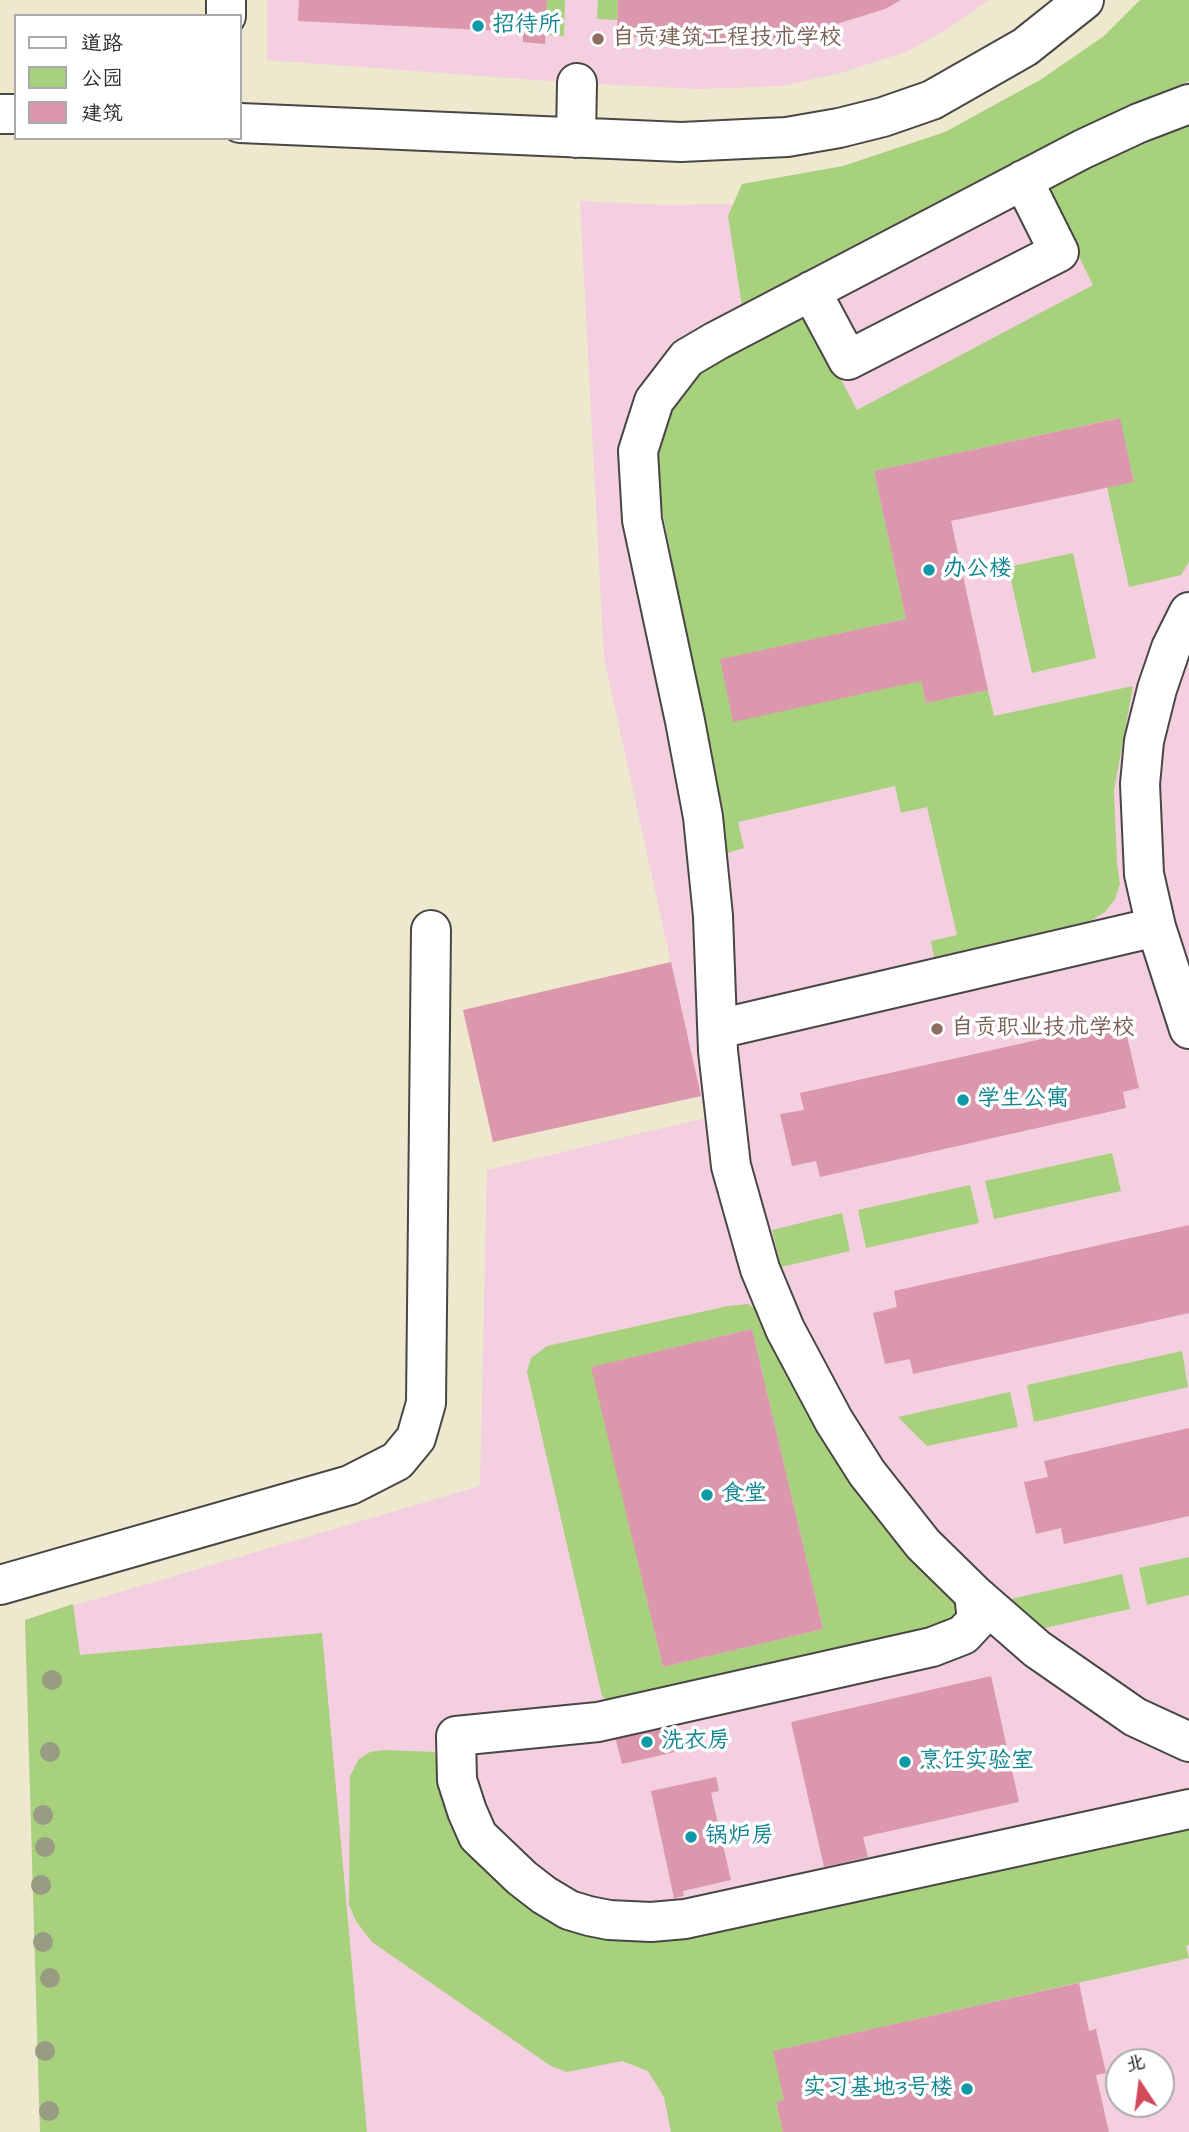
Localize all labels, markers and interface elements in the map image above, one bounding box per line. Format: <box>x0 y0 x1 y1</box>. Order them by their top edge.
place label: 招待所 <box>492 12 561 40</box>
legend <box>14 14 242 140</box>
marker: 招待所 <box>470 18 486 34</box>
place label: 自贡建筑工程技术学校 <box>612 25 842 53</box>
text: 道路 <box>81 29 123 58</box>
marker: 自贡建筑工程技术学校 <box>590 31 606 47</box>
text: 公园 <box>81 64 123 93</box>
text: 建筑 <box>81 99 123 128</box>
place label: 办公楼 <box>943 556 1012 584</box>
marker: 办公楼 <box>921 562 937 578</box>
place label: 自贡职业技术学校 <box>951 1015 1135 1043</box>
marker: 自贡职业技术学校 <box>929 1021 945 1037</box>
place label: 学生公寓 <box>977 1086 1069 1114</box>
marker: 学生公寓 <box>955 1092 971 1108</box>
place label: 食堂 <box>721 1481 767 1509</box>
marker: 食堂 <box>699 1487 715 1503</box>
place label: 洗衣房 <box>661 1728 730 1756</box>
marker: 洗衣房 <box>639 1734 655 1750</box>
place label: 烹饪实验室 <box>919 1748 1034 1776</box>
marker: 烹饪实验室 <box>897 1754 913 1770</box>
place label: 锅炉房 <box>705 1823 774 1851</box>
marker: 锅炉房 <box>683 1829 699 1845</box>
north arrow <box>1105 2048 1175 2118</box>
text: 北 <box>1123 2049 1148 2079</box>
place label: 实习基地3号楼 <box>803 2075 953 2103</box>
marker: 实习基地3号楼 <box>959 2081 975 2097</box>

